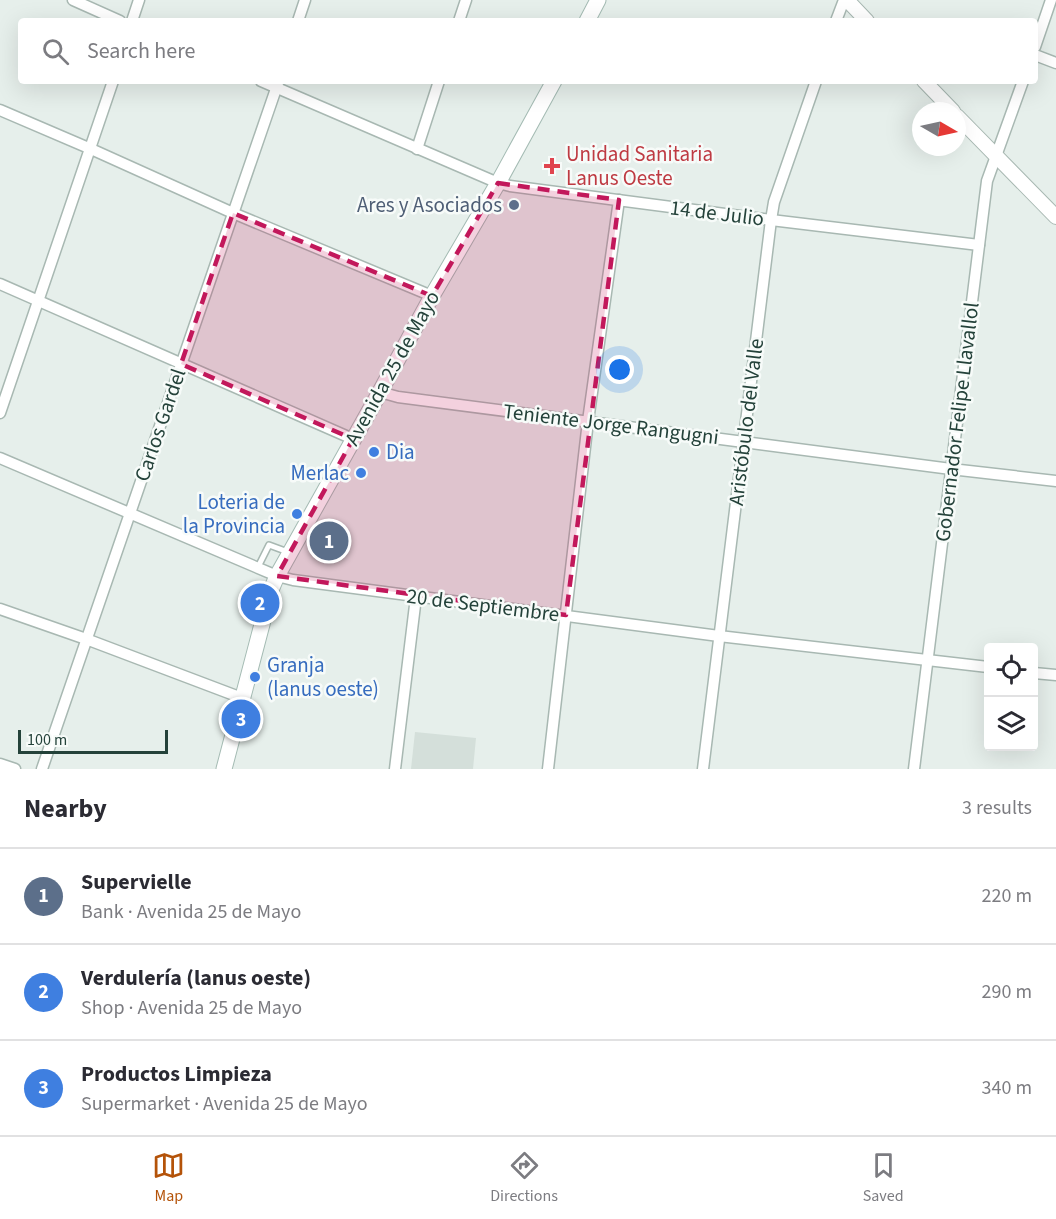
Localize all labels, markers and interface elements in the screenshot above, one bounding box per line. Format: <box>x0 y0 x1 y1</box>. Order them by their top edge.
search box <box>18 18 1038 84</box>
icon: search <box>39 35 72 68</box>
text: Search here <box>87 35 195 67</box>
north arrow <box>912 102 966 156</box>
place label: Unidad Sanitaria Lanus Oeste <box>566 139 713 193</box>
marker: Unidad Sanitaria Lanus Oeste <box>543 157 561 175</box>
place label: Ares y Asociados <box>357 190 502 220</box>
street label: 14 de Julio <box>668 192 766 234</box>
marker: Ares y Asociados <box>507 198 521 212</box>
street label: Avenida 25 de Mayo <box>337 285 447 451</box>
street label: Gobernador Felipe Llavallol <box>927 301 987 543</box>
street label: Aristóbulo del Valle <box>721 337 771 507</box>
your location <box>605 355 634 384</box>
street label: Carlos Gardel <box>127 365 193 485</box>
street label: Teniente Jorge Rangugni <box>502 396 720 452</box>
place label: Dia <box>386 437 415 467</box>
marker: Dia <box>367 445 381 459</box>
place label: Merlac <box>291 458 349 488</box>
marker: Merlac <box>354 466 368 480</box>
place label: Loteria de la Provincia <box>183 487 285 541</box>
marker: Loteria de la Provincia <box>290 507 304 521</box>
pin: 1 <box>310 518 348 564</box>
pin: 2 <box>240 580 280 626</box>
street label: 20 de Septiembre <box>405 581 561 629</box>
map controls <box>984 643 1038 751</box>
button: locate <box>984 643 1038 697</box>
place label: Granja (lanus oeste) <box>267 650 379 704</box>
marker: Granja (lanus oeste) <box>248 670 262 684</box>
pin: 3 <box>222 696 260 742</box>
button: layers <box>984 697 1038 751</box>
scale bar <box>18 727 168 754</box>
text: 100 m <box>27 729 67 751</box>
text: Nearby <box>24 790 107 827</box>
text: 3 results <box>962 794 1032 822</box>
text: Supervielle <box>81 866 192 898</box>
text: 1 <box>38 882 49 910</box>
text: 220 m <box>982 882 1032 910</box>
text: Bank · Avenida 25 de Mayo <box>81 898 301 926</box>
text: Verdulería (lanus oeste) <box>81 962 311 994</box>
text: 2 <box>38 978 49 1006</box>
text: 290 m <box>982 978 1032 1006</box>
text: Shop · Avenida 25 de Mayo <box>81 994 302 1022</box>
text: Productos Limpieza <box>81 1058 272 1090</box>
text: 3 <box>38 1074 49 1102</box>
text: 340 m <box>982 1074 1032 1102</box>
text: Supermarket · Avenida 25 de Mayo <box>81 1090 368 1118</box>
tab: Map <box>152 1149 185 1207</box>
tab: Directions <box>490 1149 558 1207</box>
tab: Saved <box>863 1149 904 1207</box>

